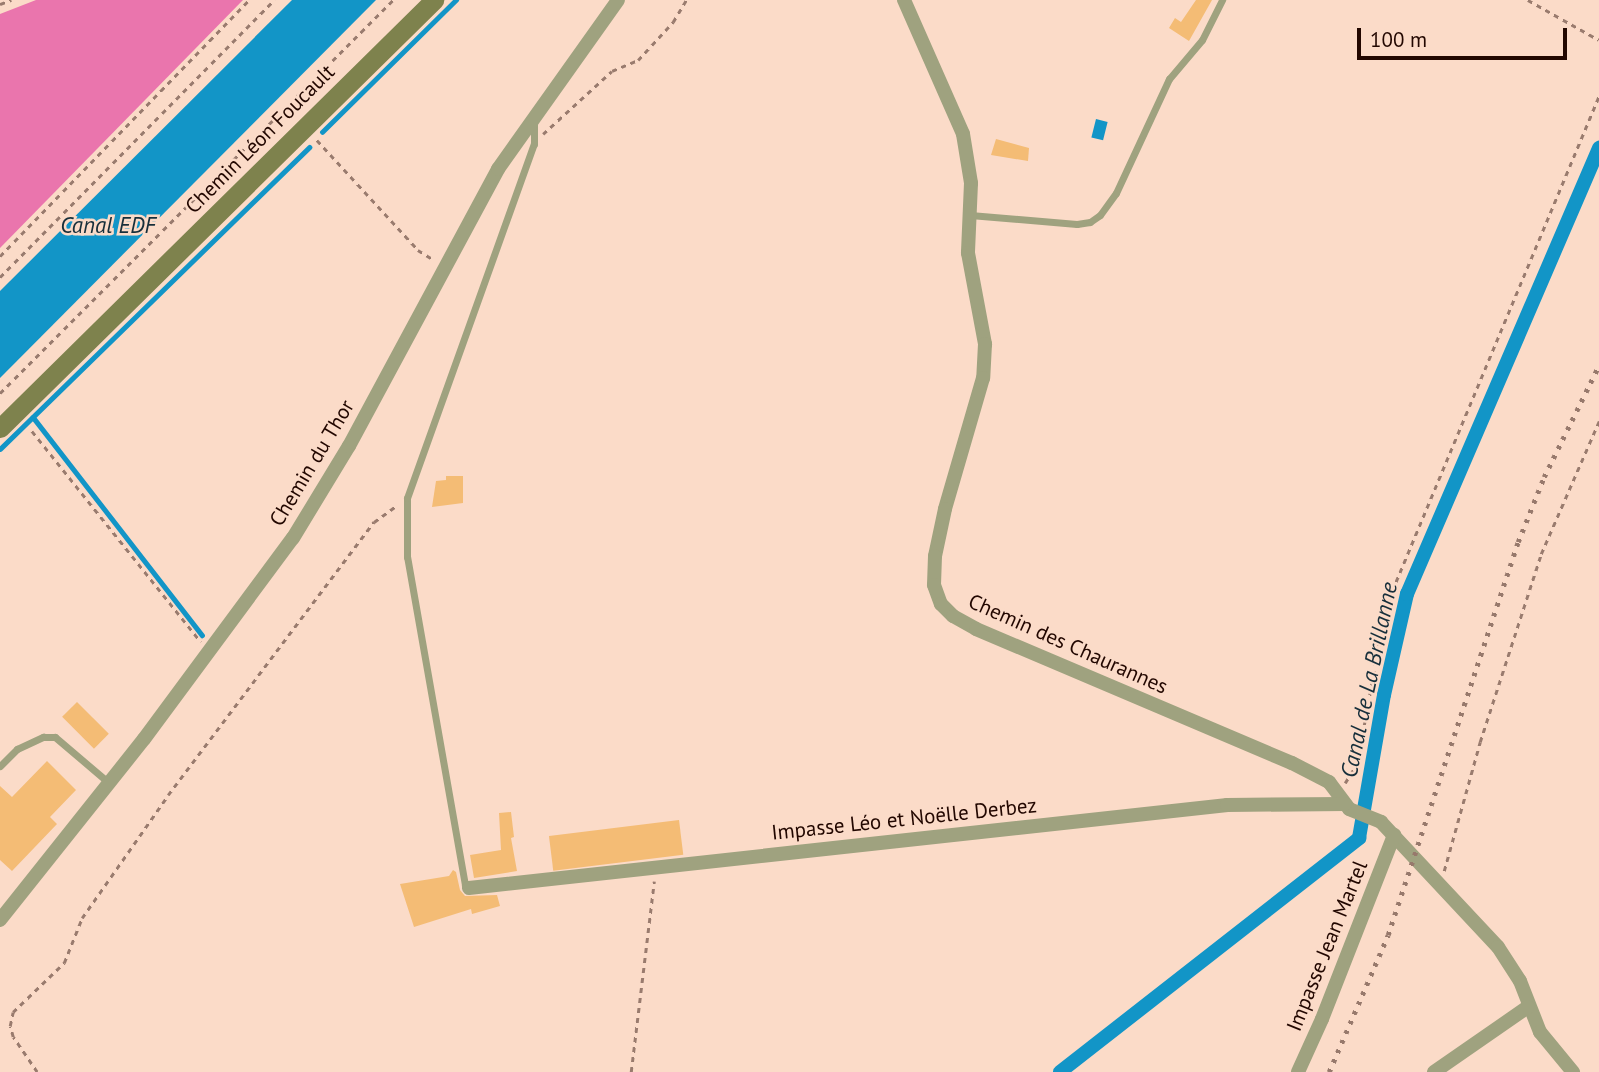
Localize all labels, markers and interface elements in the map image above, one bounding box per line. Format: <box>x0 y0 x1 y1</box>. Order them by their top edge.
scale bar <box>1361 14 1571 58</box>
text: 100 m <box>1370 26 1427 53</box>
street label: Chemin Léon Foucault <box>180 59 340 219</box>
water label: Canal EDF <box>60 211 156 239</box>
street label: Chemin du Thor <box>264 395 360 531</box>
water label: Canal de La Brillanne <box>1335 580 1403 780</box>
street label: Chemin des Chaurannes <box>964 589 1172 699</box>
street label: Impasse Léo et Noëlle Derbez <box>770 793 1038 845</box>
street label: Impasse Jean Martel <box>1281 857 1373 1035</box>

